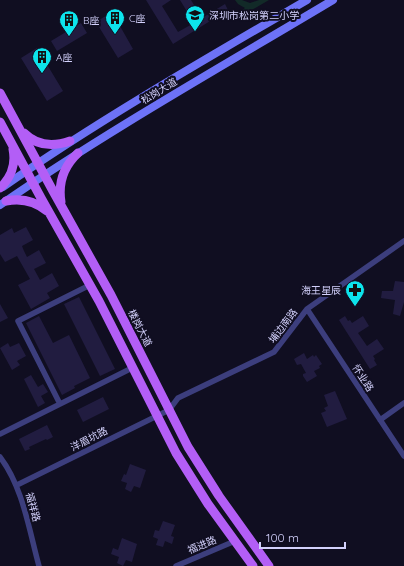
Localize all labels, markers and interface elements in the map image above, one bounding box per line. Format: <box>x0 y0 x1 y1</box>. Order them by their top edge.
school or university icon: 深圳市松岗第二小学 <box>184 4 206 32</box>
building icon: C座 <box>104 7 126 35</box>
building icon: B座 <box>58 9 80 37</box>
place label: 深圳市松岗第二小学 <box>209 9 299 22</box>
place label: C座 <box>129 12 146 25</box>
place label: B座 <box>83 14 100 27</box>
building icon: A座 <box>31 46 53 74</box>
place label: A座 <box>56 51 72 64</box>
street label: 松岗大道 <box>139 75 179 107</box>
pharmacy icon: 海王星辰 <box>344 279 366 307</box>
place label: 海王星辰 <box>301 284 341 297</box>
street label: 埔边南路 <box>266 306 300 346</box>
street label: 楼岗大道 <box>125 307 155 349</box>
street label: 怀业路 <box>349 362 377 394</box>
street label: 洋眉坑路 <box>68 424 110 454</box>
street label: 福祥路 <box>23 491 43 523</box>
scale bar <box>260 524 345 550</box>
text: 100 m <box>266 530 299 545</box>
street label: 福进路 <box>186 533 218 557</box>

